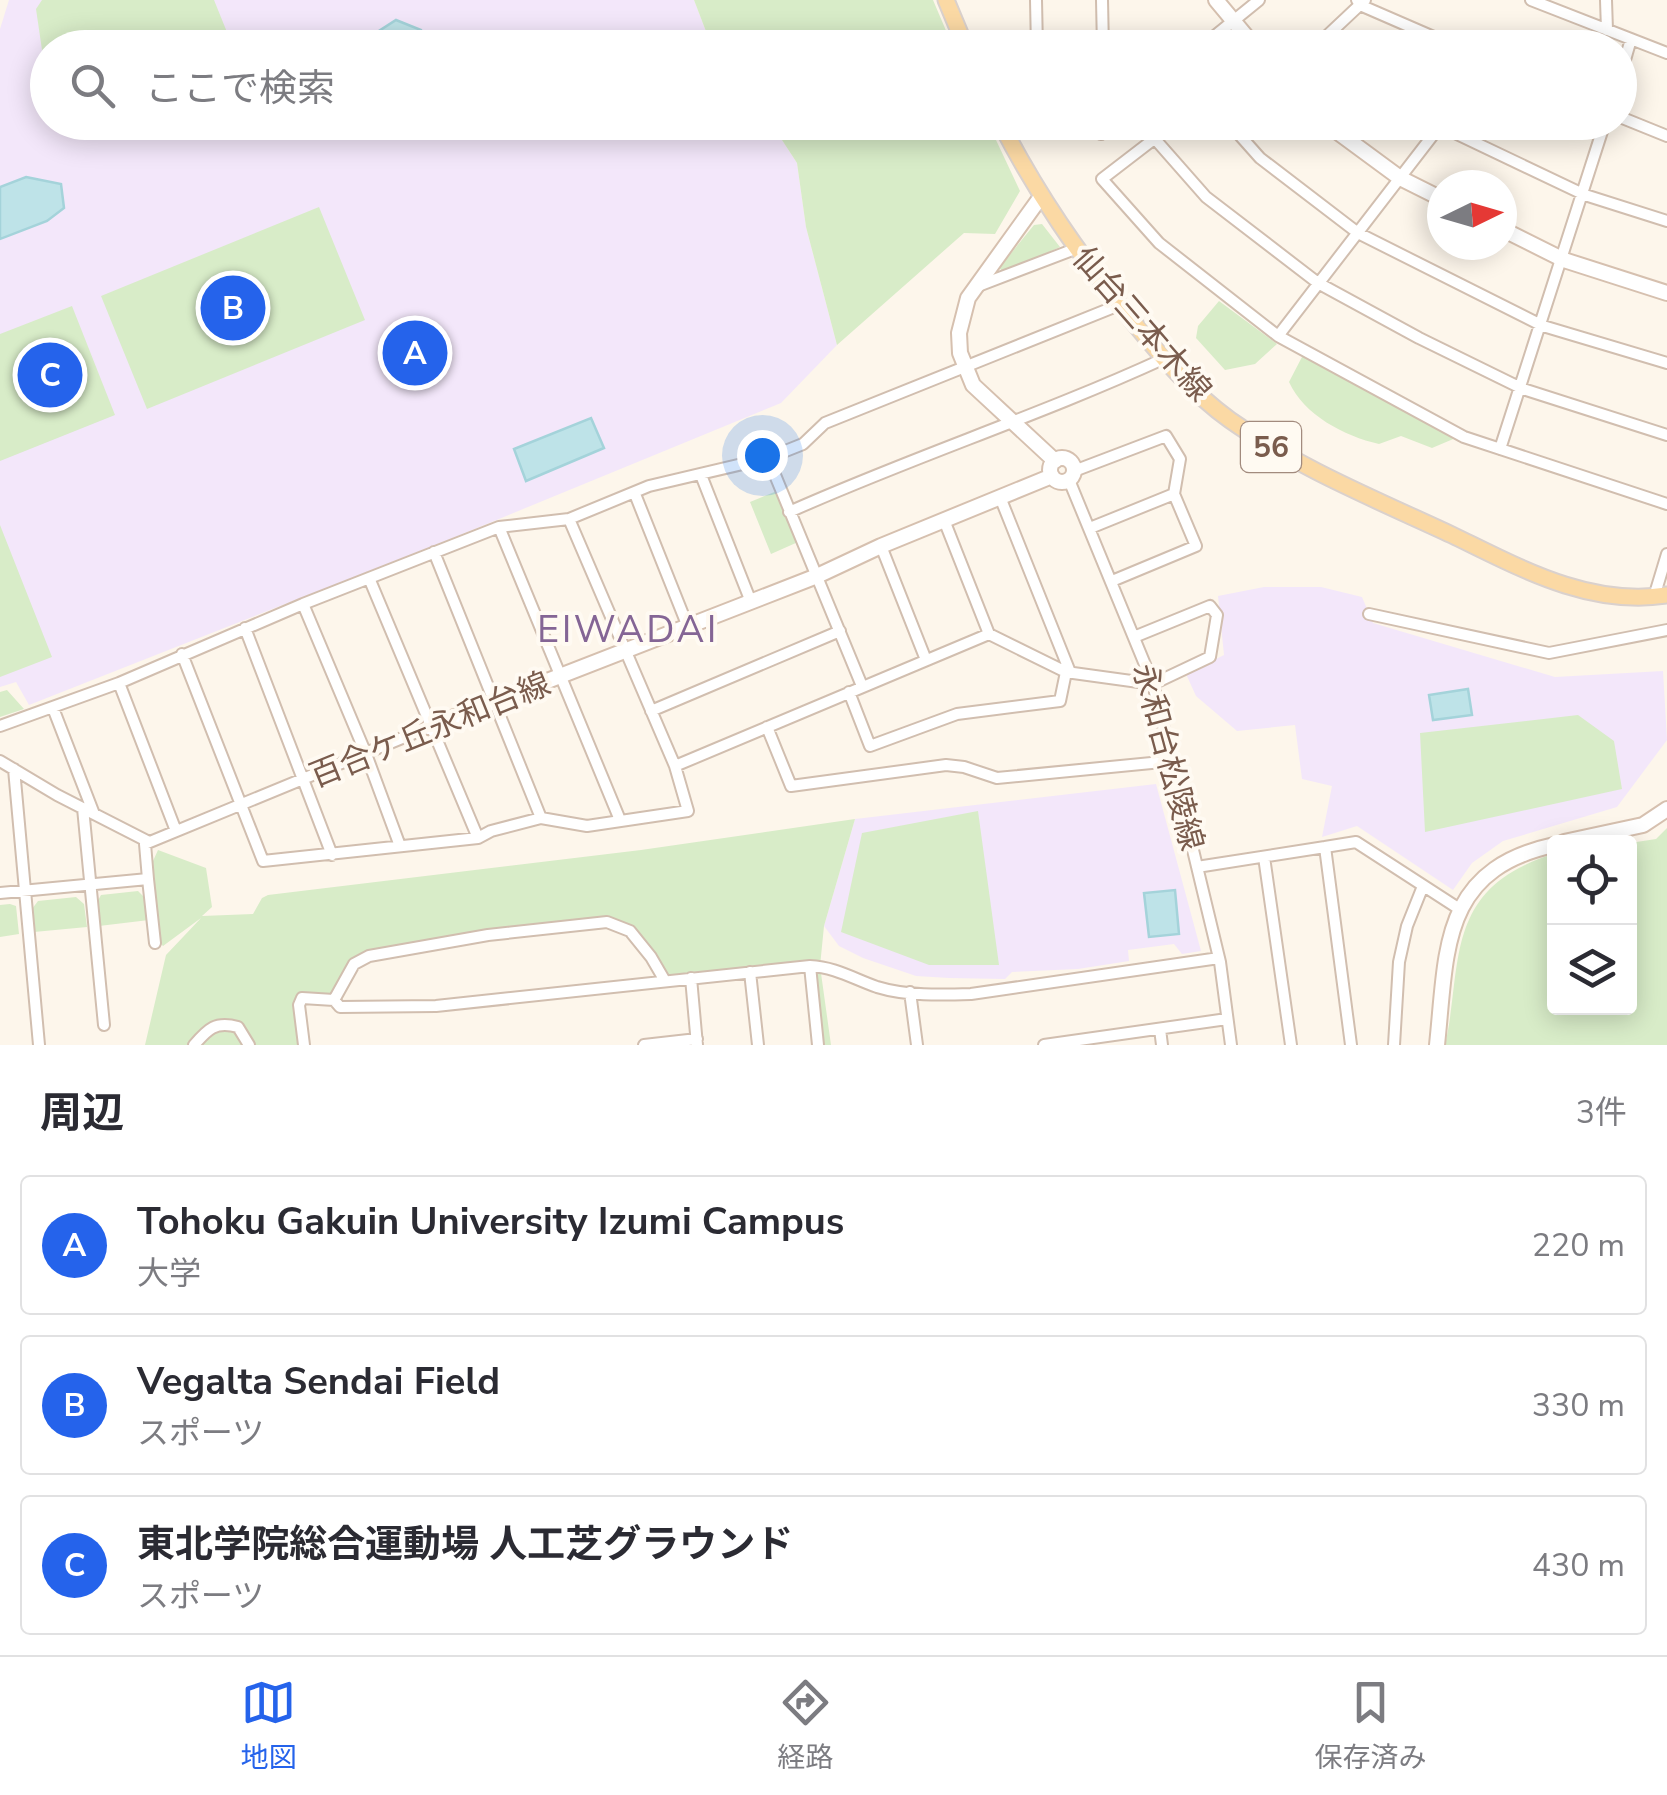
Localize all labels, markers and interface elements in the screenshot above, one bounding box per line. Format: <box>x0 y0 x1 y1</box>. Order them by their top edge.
search box <box>30 30 1637 140</box>
icon: search <box>65 58 120 113</box>
text: ここで検索 <box>145 63 335 114</box>
north arrow <box>1427 170 1517 260</box>
street label: 仙台三本木線 <box>1063 237 1221 411</box>
pin: B <box>200 270 266 346</box>
pin: A <box>382 316 448 390</box>
pin: C <box>18 338 82 412</box>
road number: 56 <box>1241 422 1301 472</box>
your location <box>737 430 788 481</box>
district label: EIWADAI <box>537 604 719 655</box>
street label: 永和台松陵線 <box>1122 659 1214 855</box>
street label: 百合ケ丘永和台線 <box>303 662 557 798</box>
map controls <box>1547 835 1637 1015</box>
button: locate <box>1547 835 1637 925</box>
button: layers <box>1547 925 1637 1015</box>
text: 周辺 <box>40 1085 124 1142</box>
text: 3件 <box>1576 1091 1627 1134</box>
text: Tohoku Gakuin University Izumi Campus <box>137 1196 844 1247</box>
text: A <box>63 1224 86 1267</box>
text: 220 m <box>1532 1224 1625 1267</box>
text: 大学 <box>137 1252 201 1295</box>
text: Vegalta Sendai Field <box>137 1356 500 1407</box>
text: B <box>63 1384 86 1427</box>
text: 330 m <box>1532 1384 1625 1427</box>
text: スポーツ <box>137 1412 264 1455</box>
text: 東北学院総合運動場 人工芝グラウンド <box>137 1519 793 1570</box>
text: C <box>64 1544 85 1587</box>
text: 430 m <box>1532 1544 1625 1587</box>
text: スポーツ <box>137 1575 264 1618</box>
tab: 地図 <box>240 1675 297 1777</box>
tab: 経路 <box>777 1675 834 1777</box>
tab: 保存済み <box>1314 1675 1427 1777</box>

